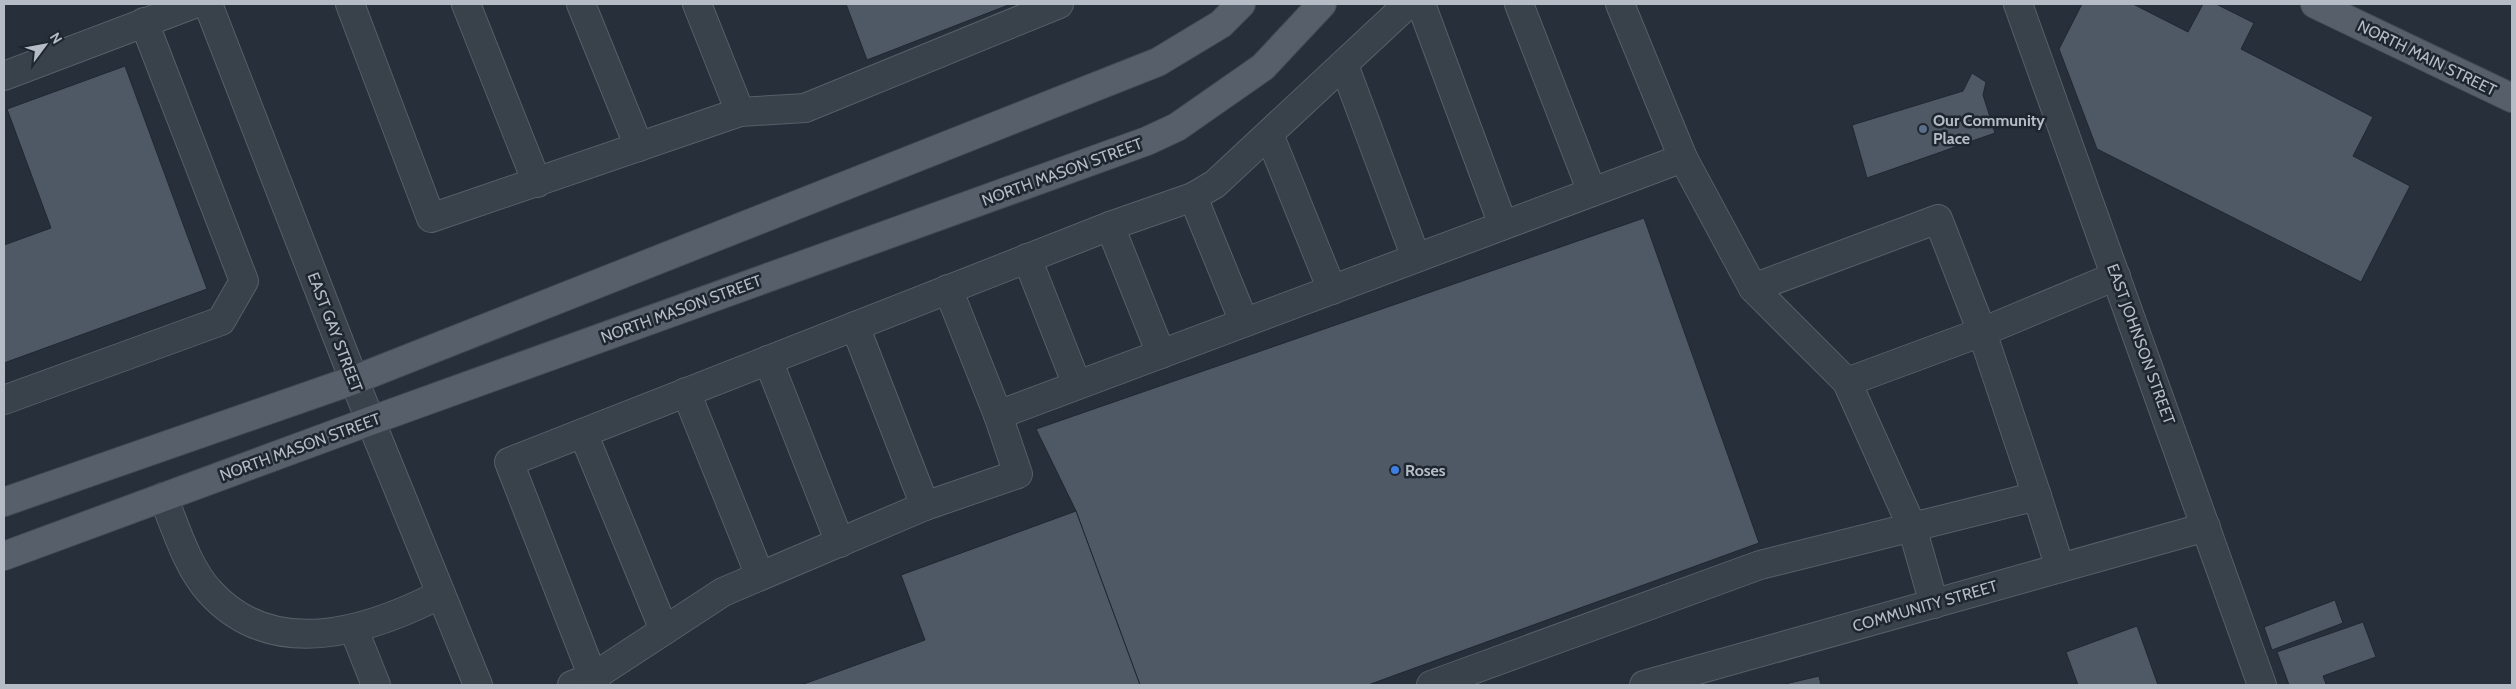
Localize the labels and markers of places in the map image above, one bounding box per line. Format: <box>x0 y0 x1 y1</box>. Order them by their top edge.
place label: Our Community Place <box>1933 111 2045 148</box>
marker: Our Community Place <box>1917 123 1929 135</box>
place label: Roses <box>1405 461 1446 480</box>
marker: Roses <box>1389 464 1401 476</box>

